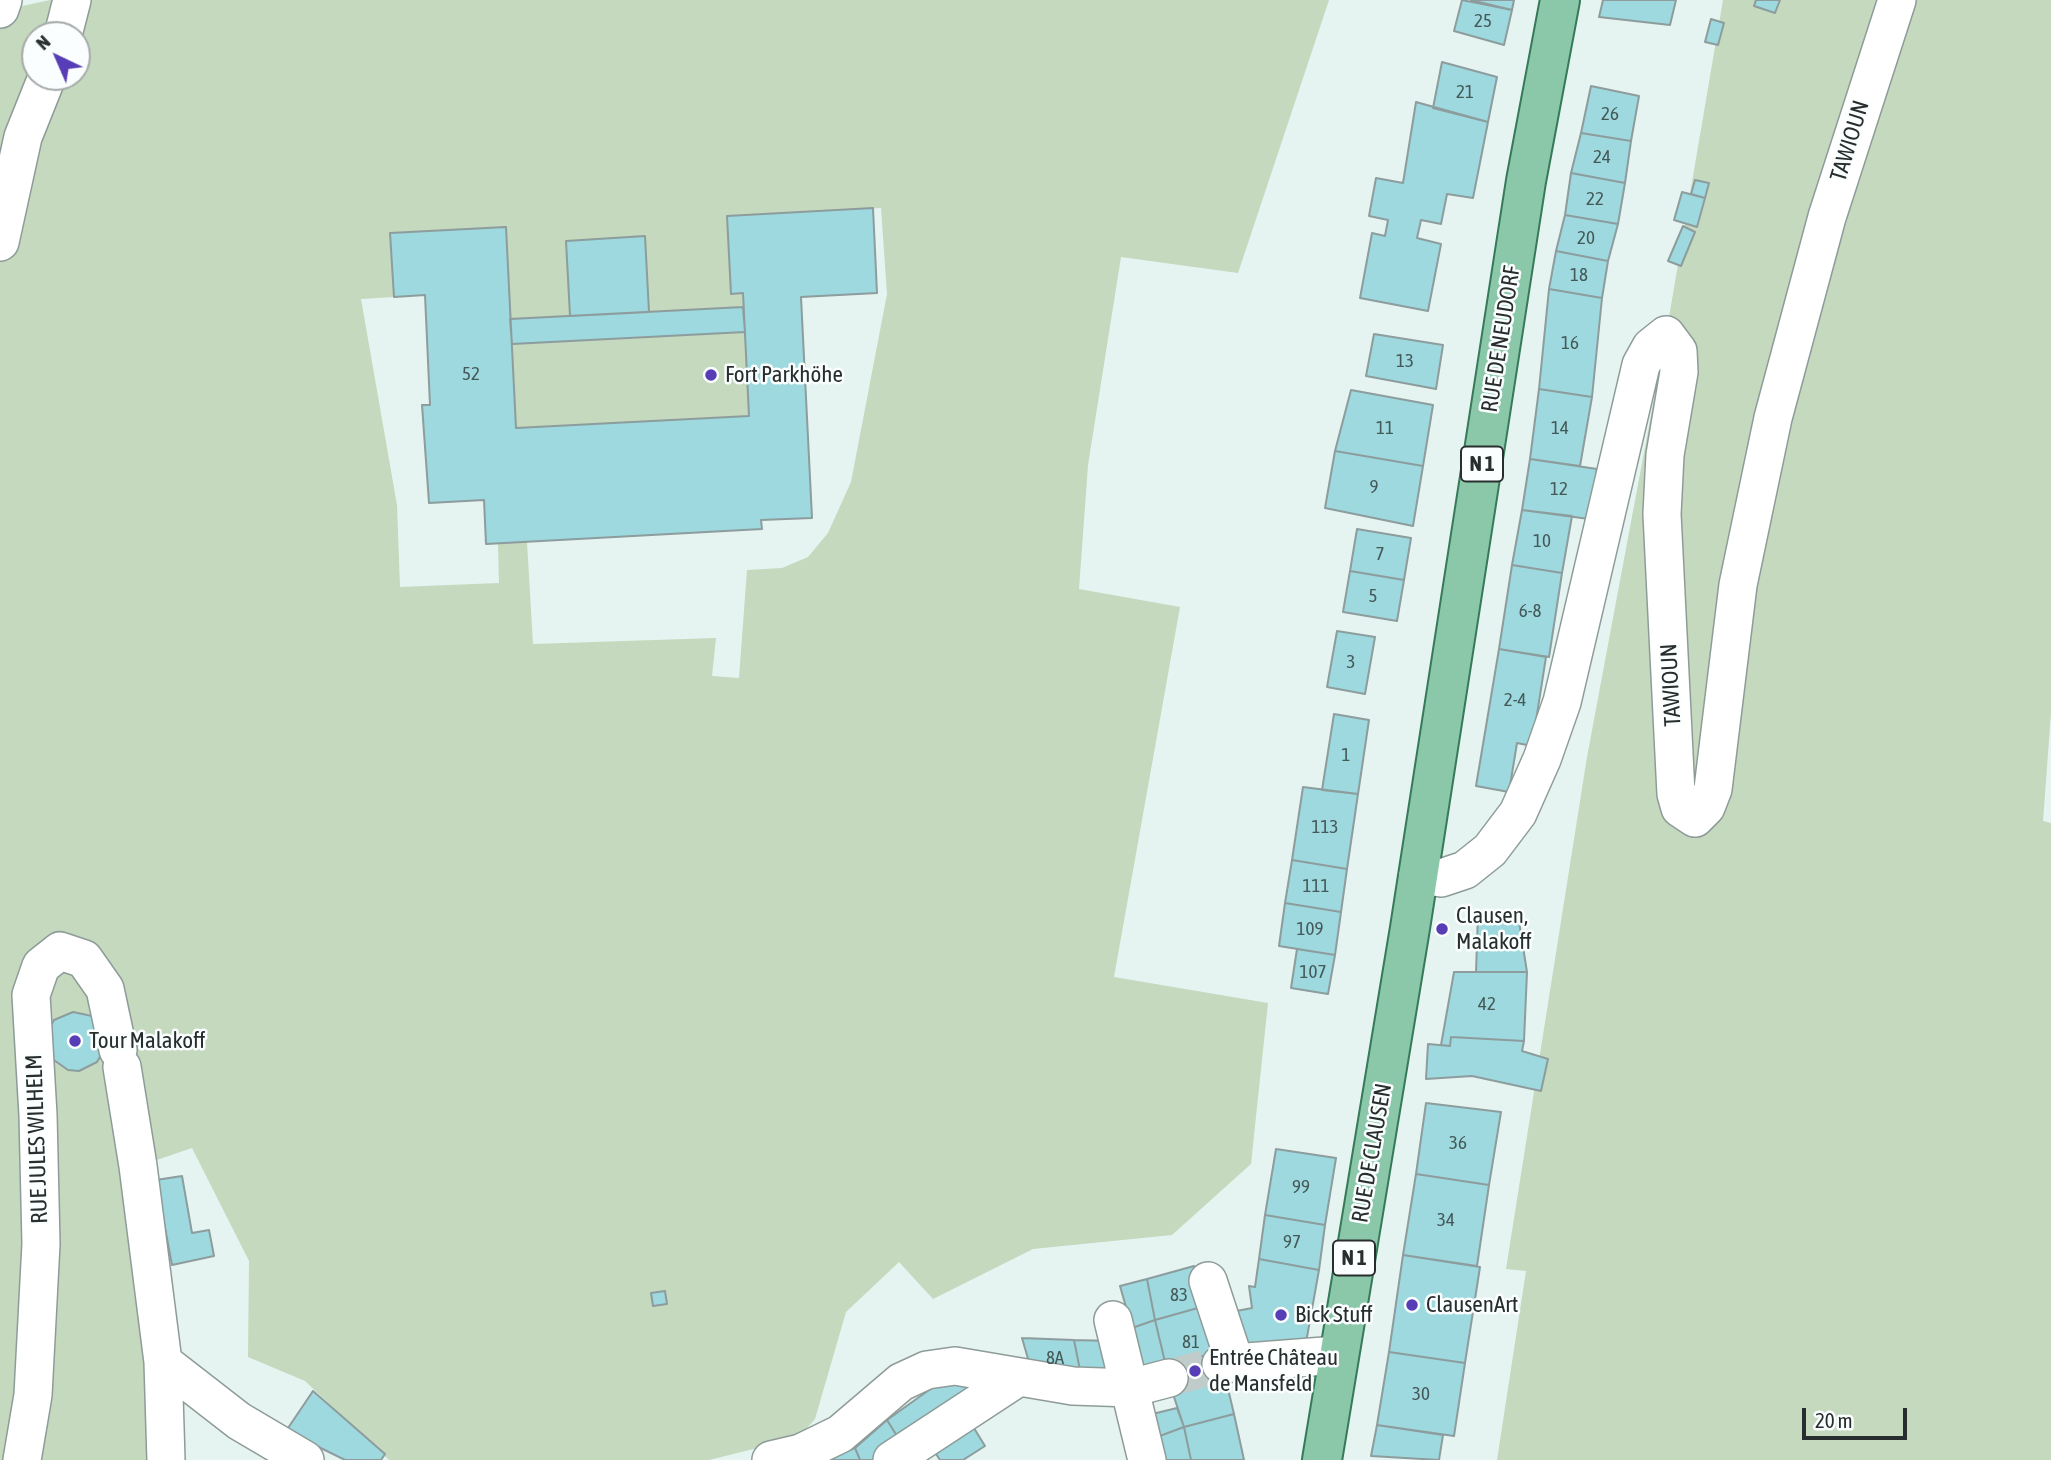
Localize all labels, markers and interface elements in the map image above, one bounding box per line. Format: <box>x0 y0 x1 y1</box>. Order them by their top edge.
house number: 25 <box>1474 10 1492 32</box>
north arrow <box>21 21 91 91</box>
text: N <box>31 31 54 54</box>
house number: 21 <box>1456 81 1474 103</box>
street label: TAWIOUN <box>1825 97 1875 185</box>
house number: 26 <box>1601 103 1619 125</box>
house number: 24 <box>1593 146 1611 168</box>
house number: 22 <box>1586 188 1604 210</box>
house number: 20 <box>1577 227 1595 249</box>
street label: RUE DE NEUDORF <box>1476 264 1526 414</box>
house number: 18 <box>1570 264 1588 286</box>
house number: 16 <box>1561 332 1579 354</box>
house number: 13 <box>1396 350 1414 372</box>
place label: Fort Parkhöhe <box>725 361 843 389</box>
house number: 52 <box>462 363 480 385</box>
marker: Fort Parkhöhe <box>703 367 719 383</box>
house number: 11 <box>1376 417 1394 439</box>
house number: 14 <box>1551 417 1569 439</box>
road number: N 1 <box>1461 447 1503 482</box>
house number: 9 <box>1370 476 1378 498</box>
house number: 12 <box>1550 478 1568 500</box>
house number: 10 <box>1533 530 1551 552</box>
house number: 7 <box>1376 543 1384 565</box>
house number: 5 <box>1369 585 1377 607</box>
house number: 6-8 <box>1519 600 1541 622</box>
street label: TAWIOUN <box>1655 643 1687 727</box>
house number: 3 <box>1347 651 1355 673</box>
house number: 2-4 <box>1504 689 1526 711</box>
house number: 1 <box>1342 744 1350 766</box>
house number: 113 <box>1312 816 1338 838</box>
house number: 111 <box>1303 875 1329 897</box>
place label: Clausen, Malakoff <box>1456 902 1532 956</box>
house number: 109 <box>1297 918 1323 940</box>
marker: Clausen, Malakoff <box>1434 921 1450 937</box>
house number: 107 <box>1300 961 1326 983</box>
house number: 42 <box>1478 993 1496 1015</box>
place label: Tour Malakoff <box>89 1027 205 1055</box>
marker: Tour Malakoff <box>67 1033 83 1049</box>
street label: RUE JULES WILHELM <box>20 1054 54 1224</box>
street label: RUE DE CLAUSEN <box>1346 1081 1398 1225</box>
house number: 36 <box>1449 1132 1467 1154</box>
house number: 99 <box>1292 1176 1310 1198</box>
house number: 34 <box>1437 1209 1455 1231</box>
house number: 97 <box>1283 1231 1301 1253</box>
road number: N 1 <box>1333 1240 1375 1276</box>
house number: 83 <box>1170 1284 1188 1306</box>
place label: ClausenArt <box>1426 1291 1518 1319</box>
marker: ClausenArt <box>1404 1297 1420 1313</box>
place label: Bick Stuff <box>1295 1301 1373 1329</box>
marker: Bick Stuff <box>1273 1307 1289 1323</box>
house number: 81 <box>1182 1331 1200 1353</box>
place label: Entrée Château de Mansfeld <box>1209 1344 1338 1398</box>
house number: 8A <box>1046 1347 1064 1369</box>
marker: Entrée Château de Mansfeld <box>1187 1363 1203 1379</box>
house number: 30 <box>1412 1383 1430 1405</box>
scale bar <box>1806 1394 1911 1438</box>
text: 20 m <box>1815 1408 1853 1432</box>

